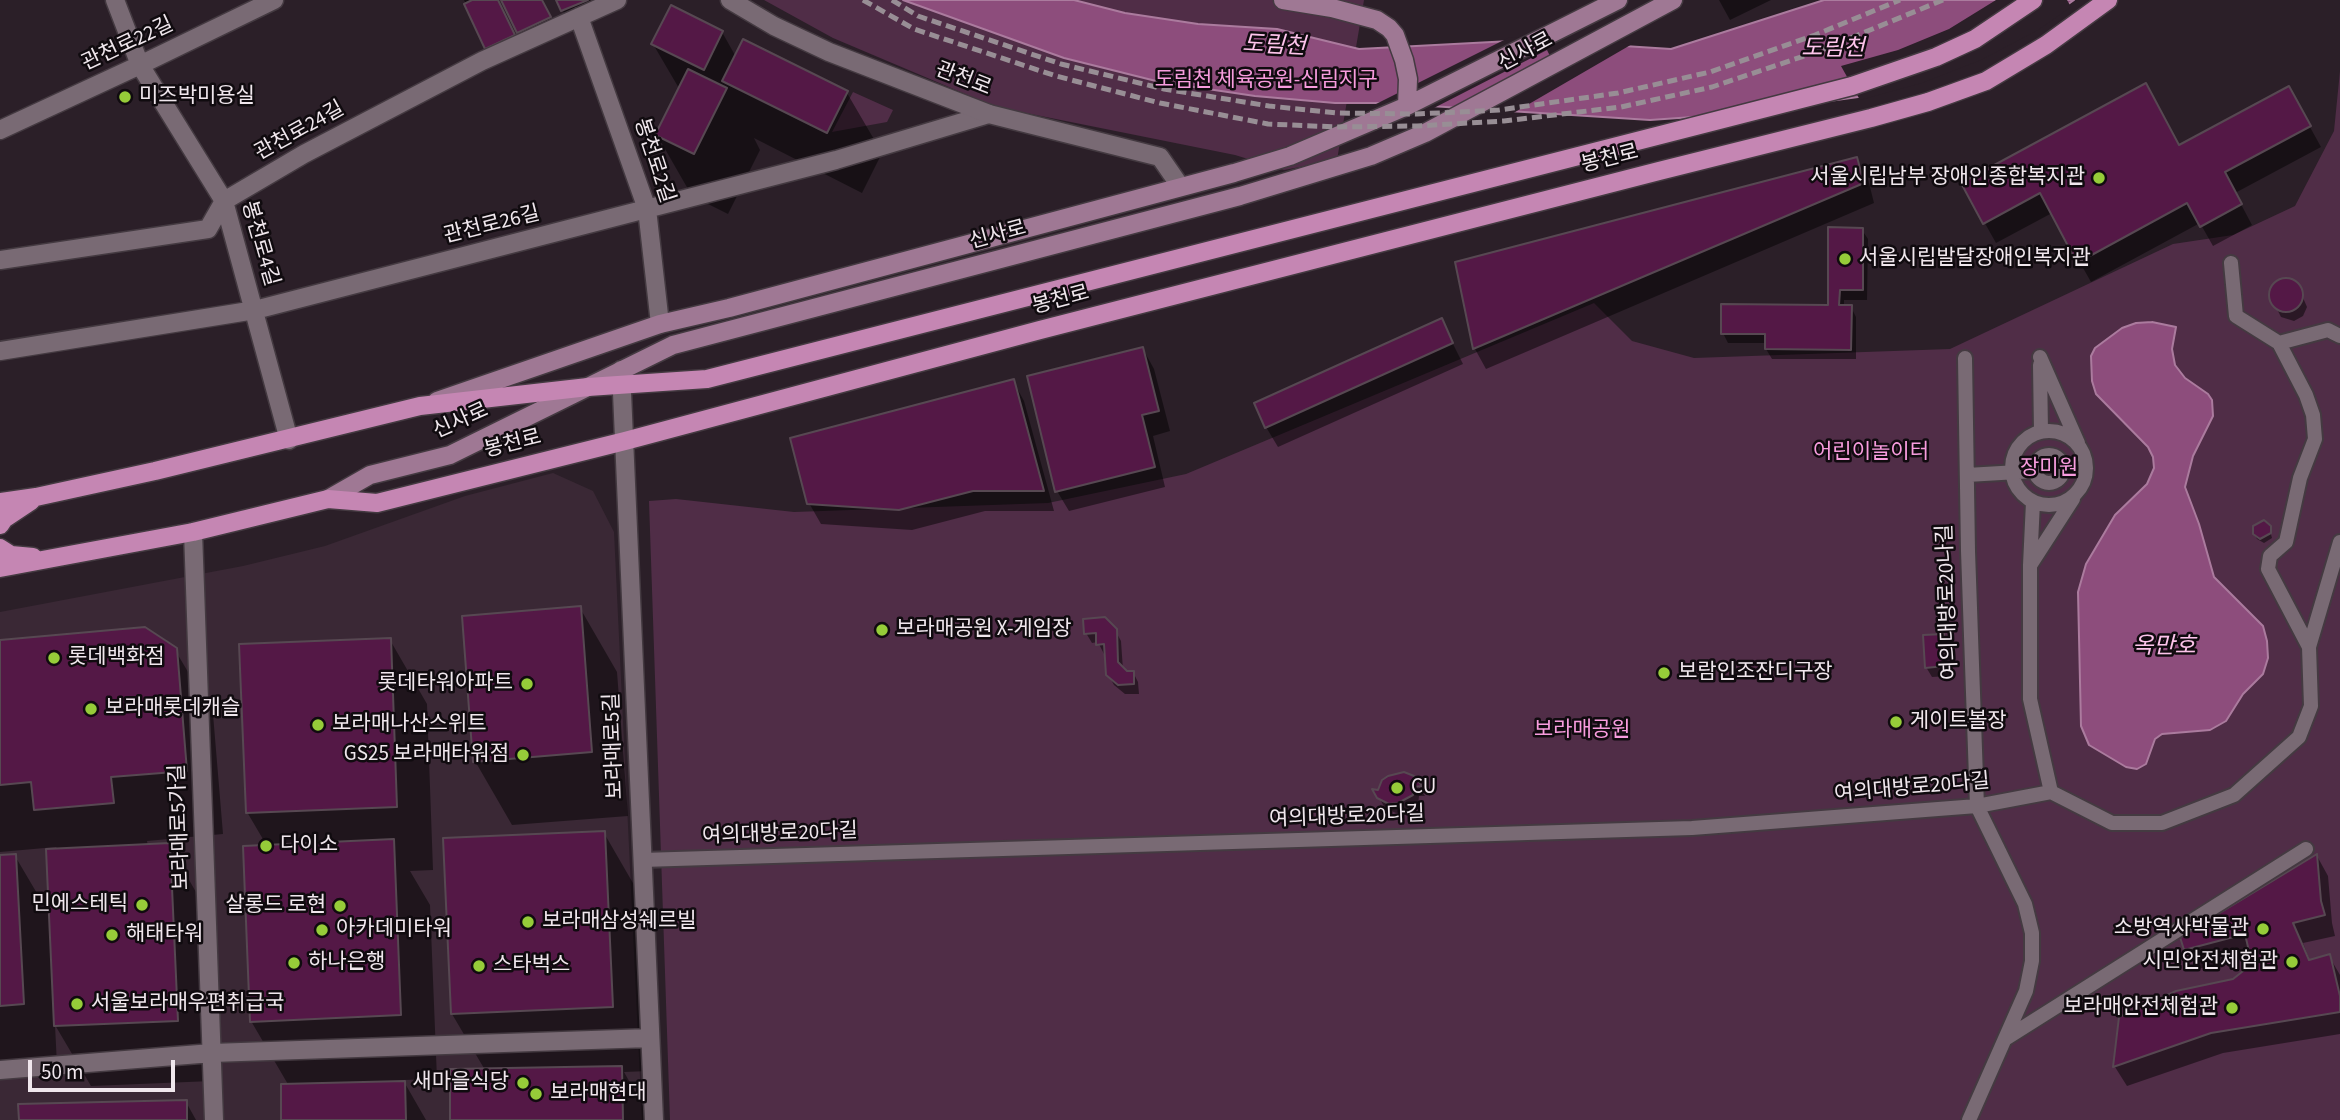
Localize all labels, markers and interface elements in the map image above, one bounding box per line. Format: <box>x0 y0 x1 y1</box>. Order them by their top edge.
street label: 관천로22길 <box>78 13 178 77</box>
street label: 신사로 <box>1494 28 1558 78</box>
water label: 도림천 <box>1242 32 1306 62</box>
water label: 도림천 <box>1801 36 1865 64</box>
street label: 관천로 <box>931 58 995 102</box>
park label: 도림천 체육공원-신림지구 <box>1154 68 1378 94</box>
place label: 미즈박미용실 <box>139 84 255 110</box>
marker: 미즈박미용실 <box>117 89 133 105</box>
street label: 관천로24길 <box>251 97 349 167</box>
street label: 봉천로2길 <box>627 115 679 207</box>
street label: 봉천로 <box>1579 141 1641 179</box>
place label: 서울시립남부 장애인종합복지관 <box>1810 165 2085 191</box>
marker: 서울시립남부 장애인종합복지관 <box>2091 170 2107 186</box>
street label: 봉천로4길 <box>235 198 283 290</box>
street label: 관천로26길 <box>441 202 543 250</box>
street label: 신사로 <box>967 216 1029 256</box>
place label: 서울시립발달장애인복지관 <box>1859 246 2091 272</box>
marker: 서울시립발달장애인복지관 <box>1837 251 1853 267</box>
street label: 봉천로 <box>1030 281 1092 321</box>
street label: 신사로 <box>429 399 493 445</box>
street label: 봉천로 <box>482 426 544 464</box>
park label: 어린이놀이터 <box>1813 440 1929 466</box>
park label: 장미원 <box>2020 456 2078 482</box>
street label: 여의대방로20나길 <box>1934 524 1964 680</box>
place label: 보라매공원 X-게임장 <box>896 617 1071 643</box>
marker: 보라매공원 X-게임장 <box>874 622 890 638</box>
water label: 옥만호 <box>2132 634 2196 662</box>
place label: 롯데백화점 <box>68 645 165 671</box>
marker: 롯데백화점 <box>46 650 62 666</box>
place label: 보람인조잔디구장 <box>1678 660 1833 686</box>
marker: 보람인조잔디구장 <box>1656 665 1672 681</box>
place label: 롯데타워아파트 <box>378 671 513 697</box>
marker: 롯데타워아파트 <box>519 676 535 692</box>
street label: 보라매로5길 <box>601 692 629 800</box>
place label: 보라매롯데캐슬 <box>105 696 240 722</box>
marker: 보라매롯데캐슬 <box>83 701 99 717</box>
place label: 게이트볼장 <box>1910 709 2007 735</box>
place label: 보라매나산스위트 <box>332 712 487 738</box>
marker: 게이트볼장 <box>1888 714 1904 730</box>
marker: 보라매나산스위트 <box>310 717 326 733</box>
park label: 보라매공원 <box>1534 718 1630 744</box>
place label: GS25 보라매타워점 <box>344 742 509 768</box>
marker: GS25 보라매타워점 <box>515 747 531 763</box>
street label: 보라매로5가길 <box>166 763 196 891</box>
street label: 여의대방로20다길 <box>1833 770 1991 808</box>
place label: CU <box>1411 775 1436 801</box>
marker: CU <box>1389 780 1405 796</box>
street label: 여의대방로20다길 <box>1269 803 1425 833</box>
street label: 여의대방로20다길 <box>702 820 858 850</box>
place label: 다이소 <box>280 833 338 859</box>
marker: 다이소 <box>258 838 274 854</box>
place label: 민에스테틱 <box>31 892 128 918</box>
place label: 살롱드 로현 <box>225 893 326 919</box>
marker: 민에스테틱 <box>134 897 150 913</box>
marker: 살롱드 로현 <box>332 898 348 914</box>
place label: 보라매삼성쉐르빌 <box>542 909 697 935</box>
marker: 보라매삼성쉐르빌 <box>520 914 536 930</box>
place label: 소방역사박물관 <box>2114 916 2249 942</box>
place label: 아카데미타워 <box>336 917 452 943</box>
marker: 소방역사박물관 <box>2255 921 2271 937</box>
place label: 해태타워 <box>126 922 203 948</box>
marker: 아카데미타워 <box>314 922 330 938</box>
marker: 해태타워 <box>104 927 120 943</box>
place label: 시민안전체험관 <box>2143 949 2278 975</box>
place label: 하나은행 <box>308 950 385 976</box>
place label: 스타벅스 <box>493 953 570 979</box>
marker: 시민안전체험관 <box>2284 954 2300 970</box>
marker: 하나은행 <box>286 955 302 971</box>
marker: 스타벅스 <box>471 958 487 974</box>
place label: 서울보라매우편취급국 <box>91 991 284 1017</box>
place label: 보라매안전체험관 <box>2063 995 2218 1021</box>
marker: 서울보라매우편취급국 <box>69 996 85 1012</box>
marker: 보라매안전체험관 <box>2224 1000 2240 1016</box>
scale bar <box>32 1046 178 1090</box>
text: 50 m <box>41 1057 83 1087</box>
place label: 새마을식당 <box>412 1070 509 1096</box>
marker: 새마을식당 <box>515 1075 531 1091</box>
place label: 보라매현대 <box>550 1081 647 1107</box>
marker: 보라매현대 <box>528 1086 544 1102</box>

